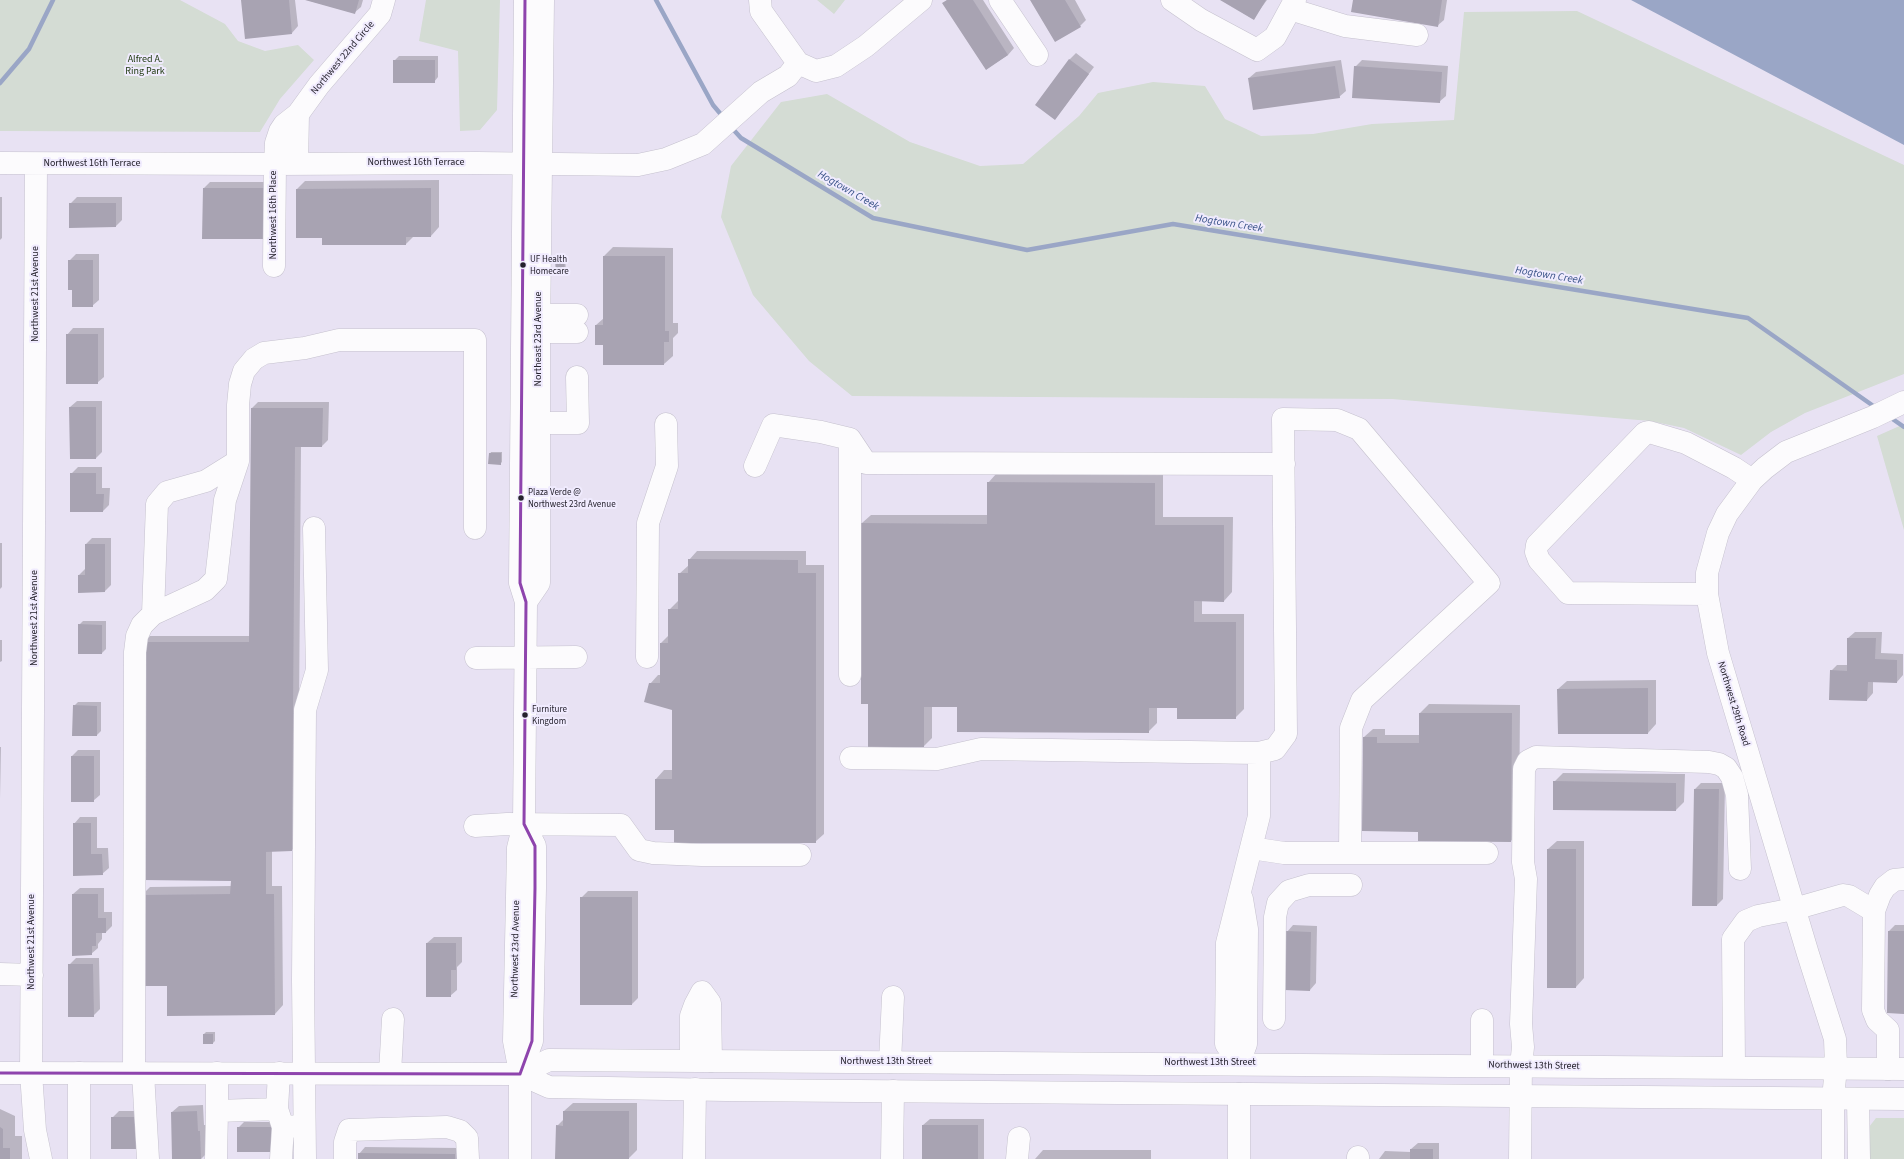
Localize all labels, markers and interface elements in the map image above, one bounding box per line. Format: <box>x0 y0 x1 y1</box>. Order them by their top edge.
street label: Northwest 22nd Circle <box>309 19 377 97</box>
park label: Alfred A. Ring Park <box>125 54 165 78</box>
street label: Northwest 16th Terrace <box>367 157 465 169</box>
street label: Northwest 16th Terrace <box>43 158 141 170</box>
water label: Hogtown Creek <box>815 168 881 214</box>
street label: Northwest 16th Place <box>268 171 280 259</box>
water label: Hogtown Creek <box>1194 212 1264 236</box>
street label: Northwest 21st Avenue <box>30 246 42 342</box>
place label: UF Health Homecare <box>530 255 569 276</box>
marker: UF Health Homecare <box>518 260 528 270</box>
water label: Hogtown Creek <box>1514 264 1584 288</box>
street label: Northeast 23rd Avenue <box>533 291 545 387</box>
place label: Plaza Verde @ Northwest 23rd Avenue <box>528 488 616 509</box>
marker: Plaza Verde @ Northwest 23rd Avenue <box>516 493 526 503</box>
street label: Northwest 21st Avenue <box>29 570 41 666</box>
street label: Northwest 29th Road <box>1714 660 1752 748</box>
place label: Furniture Kingdom <box>532 705 567 726</box>
marker: Furniture Kingdom <box>520 710 530 720</box>
street label: Northwest 21st Avenue <box>26 894 38 990</box>
street label: Northwest 23rd Avenue <box>509 900 523 998</box>
street label: Northwest 13th Street <box>840 1056 932 1068</box>
street label: Northwest 13th Street <box>1164 1057 1256 1069</box>
street label: Northwest 13th Street <box>1488 1059 1580 1073</box>

